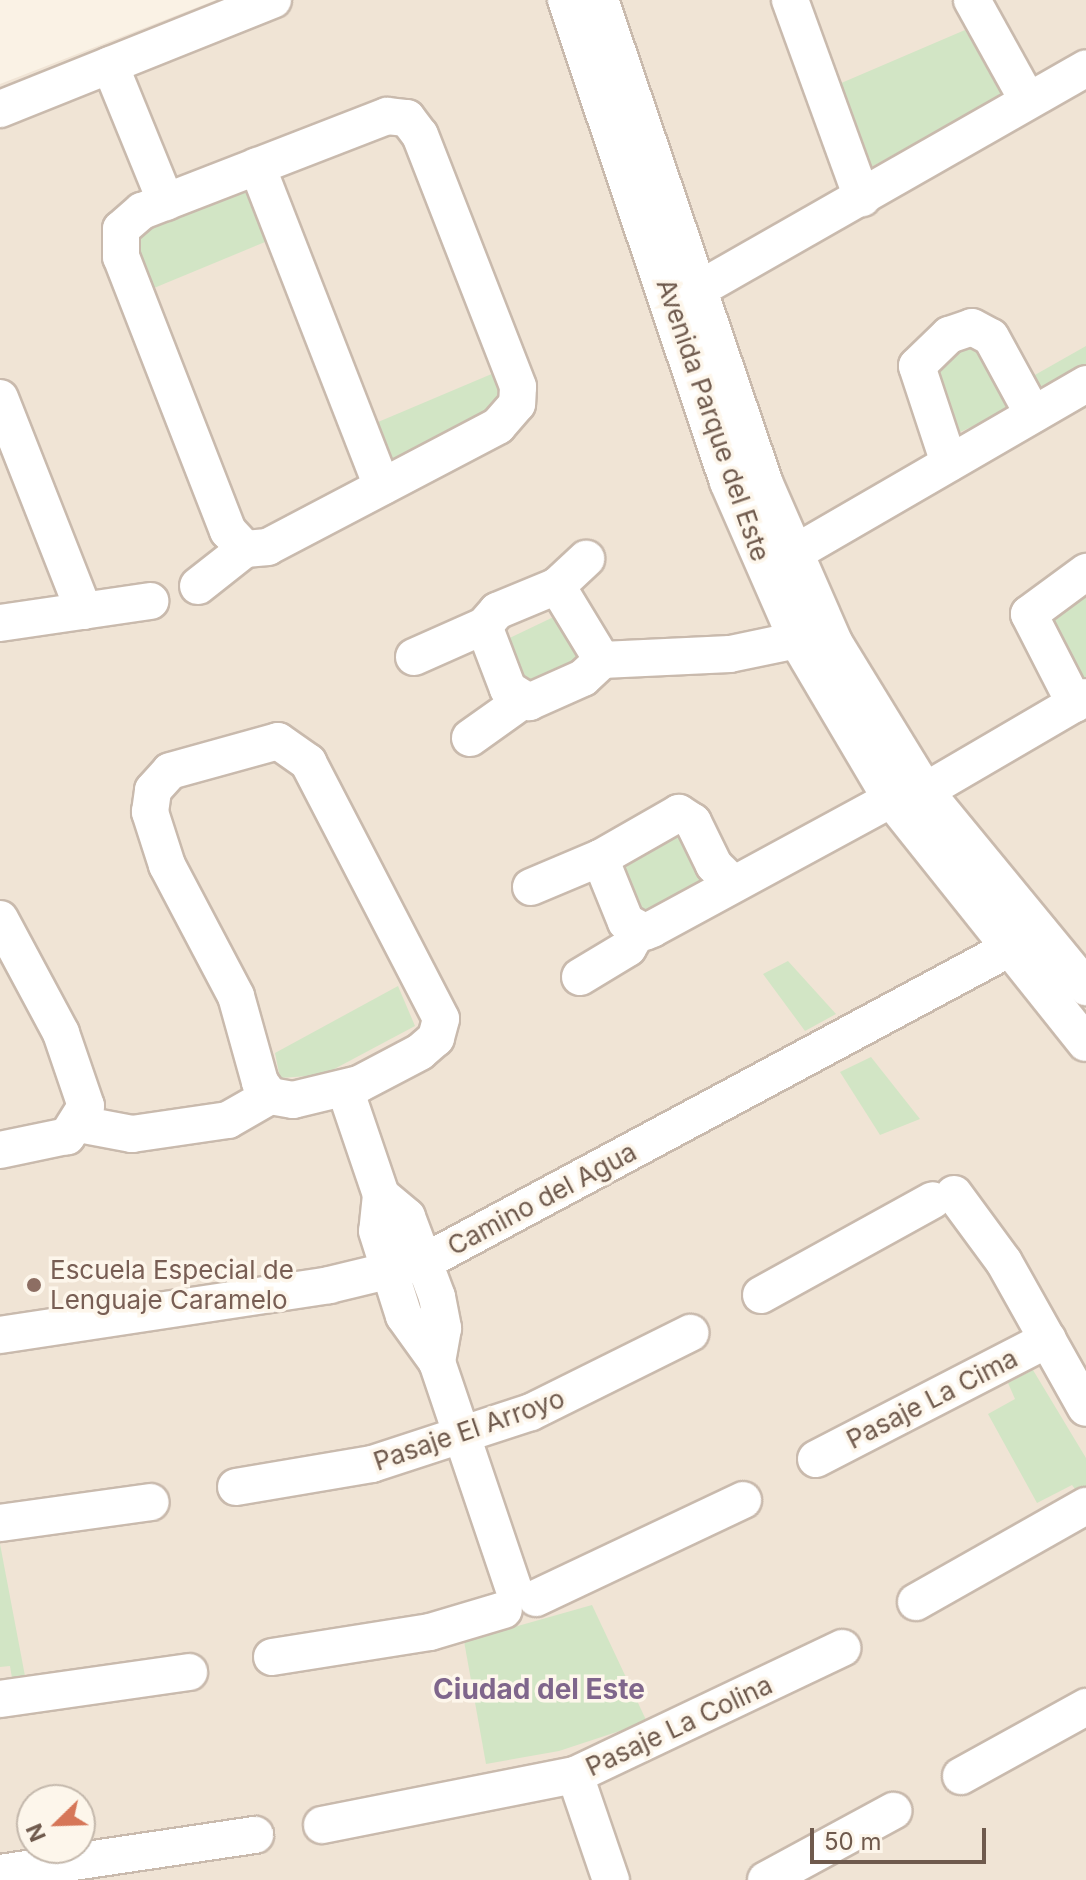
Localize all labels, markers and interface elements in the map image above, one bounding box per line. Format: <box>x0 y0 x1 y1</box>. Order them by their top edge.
street label: Avenida Parque del Este <box>650 275 776 565</box>
street label: Camino del Agua <box>442 1136 642 1262</box>
place label: Escuela Especial de Lenguaje Caramelo <box>50 1254 294 1316</box>
marker: Escuela Especial de Lenguaje Caramelo <box>25 1276 43 1294</box>
street label: Pasaje La Cima <box>841 1343 1023 1455</box>
street label: Pasaje El Arroyo <box>369 1383 569 1477</box>
street label: Pasaje La Colina <box>581 1669 777 1783</box>
district label: Ciudad del Este <box>433 1672 645 1706</box>
north arrow <box>16 1784 96 1864</box>
scale bar <box>814 1812 990 1862</box>
text: N <box>21 1820 51 1845</box>
text: 50 m <box>824 1827 882 1856</box>

